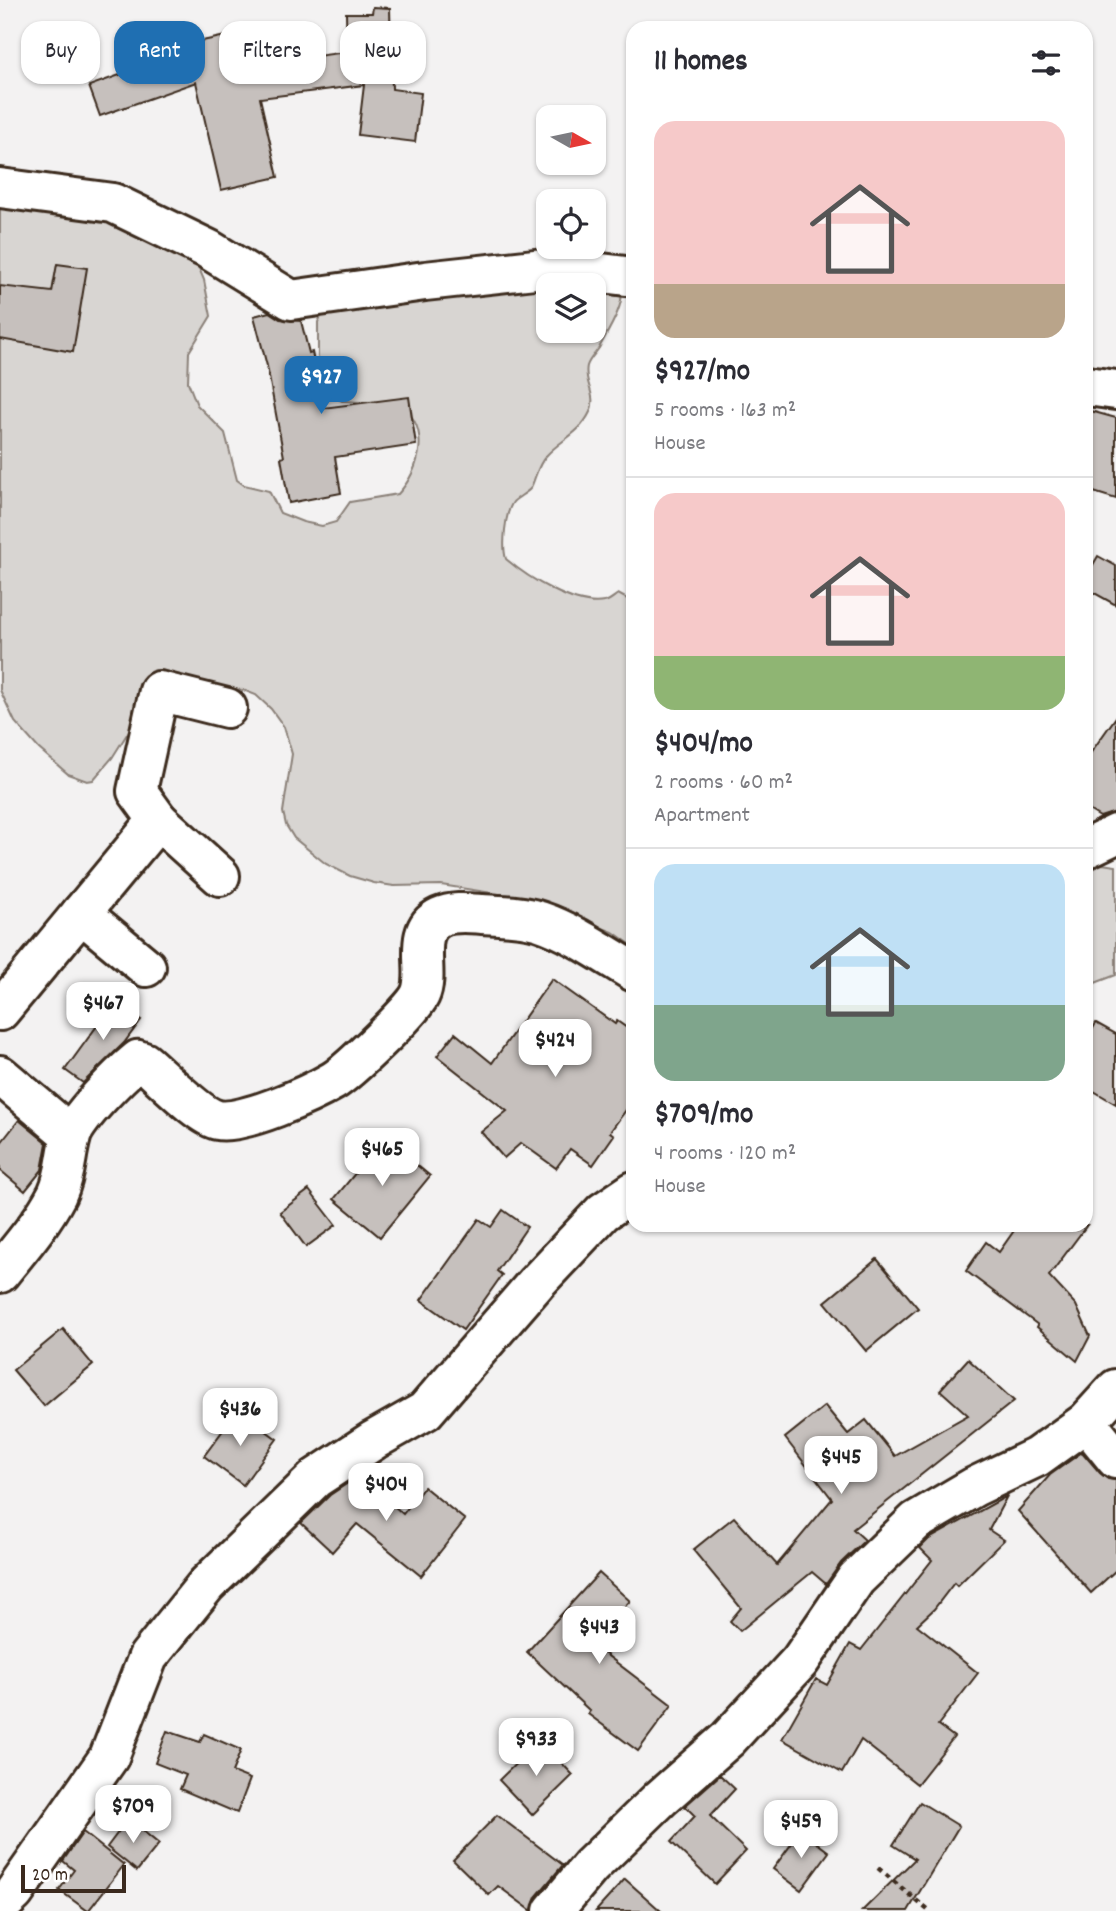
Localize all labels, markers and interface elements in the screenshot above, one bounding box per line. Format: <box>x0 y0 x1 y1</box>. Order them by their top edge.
chip: Buy <box>21 21 100 84</box>
chip: Rent <box>114 21 205 84</box>
chip: Filters <box>219 21 326 84</box>
chip: New <box>340 21 426 84</box>
text: 11 homes <box>654 42 748 85</box>
icon: filters <box>1027 44 1065 82</box>
north arrow <box>536 105 606 175</box>
map controls <box>536 105 606 343</box>
icon: home <box>797 166 923 292</box>
button: locate <box>536 189 606 259</box>
button: layers <box>536 273 606 343</box>
text: $927/mo <box>654 352 750 395</box>
pin: $927 <box>280 356 362 416</box>
text: $927 <box>300 362 342 395</box>
text: 5 rooms · 163 m² <box>654 395 796 428</box>
text: House <box>654 428 706 461</box>
icon: home <box>797 538 923 664</box>
text: $404/mo <box>654 724 753 767</box>
text: 2 rooms · 60 m² <box>654 767 793 800</box>
text: Apartment <box>654 800 750 833</box>
icon: home <box>797 909 923 1035</box>
pin: $467 <box>62 982 144 1042</box>
text: $467 <box>82 988 124 1021</box>
pin: $424 <box>514 1020 596 1079</box>
text: $424 <box>535 1025 575 1058</box>
text: $709/mo <box>654 1095 753 1138</box>
pin: $465 <box>341 1128 423 1188</box>
text: $465 <box>360 1134 404 1167</box>
text: 4 rooms · 120 m² <box>654 1138 796 1171</box>
text: House <box>654 1171 706 1204</box>
pin: $436 <box>199 1388 281 1448</box>
text: $436 <box>219 1394 261 1427</box>
pin: $445 <box>800 1436 882 1496</box>
text: $445 <box>820 1442 862 1475</box>
pin: $404 <box>345 1464 427 1523</box>
text: $404 <box>364 1469 408 1502</box>
pin: $443 <box>558 1606 640 1666</box>
text: $443 <box>579 1612 619 1645</box>
pin: $933 <box>495 1718 577 1778</box>
text: $933 <box>515 1724 557 1757</box>
pin: $709 <box>92 1786 174 1845</box>
text: $709 <box>111 1791 155 1824</box>
pin: $459 <box>760 1800 842 1860</box>
text: $459 <box>780 1806 822 1839</box>
scale bar <box>21 1862 126 1894</box>
text: 20 m <box>32 1863 68 1890</box>

